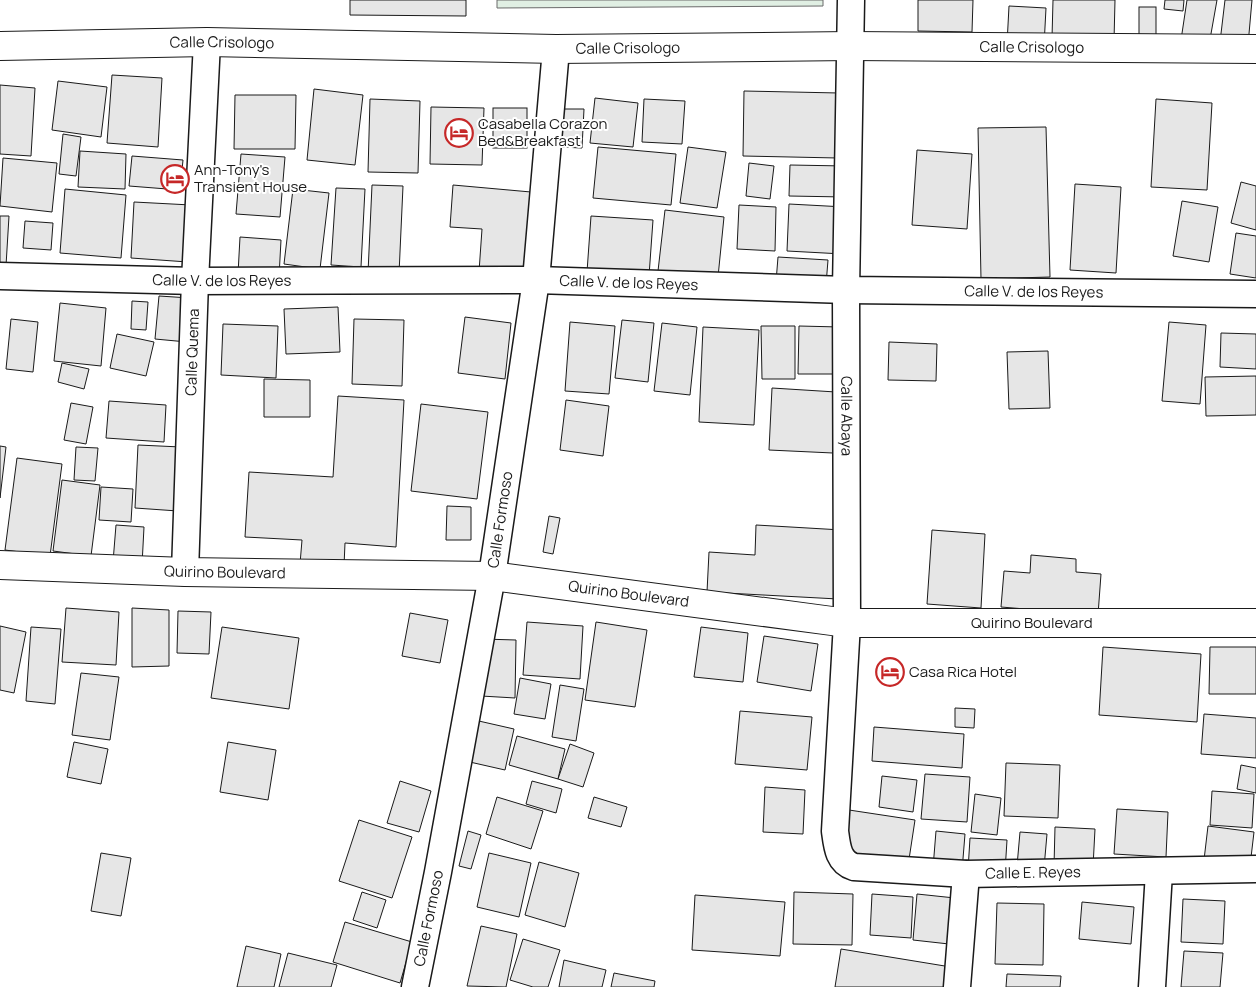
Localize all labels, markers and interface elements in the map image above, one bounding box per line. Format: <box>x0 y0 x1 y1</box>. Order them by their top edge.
street label: Calle Crisologo <box>170 31 275 53</box>
street label: Calle Crisologo <box>980 36 1084 58</box>
street label: Calle Crisologo <box>576 37 680 59</box>
place label: Casabella Corazon Bed&Breakfast <box>478 113 608 151</box>
hotel icon: Casabella Corazon Bed&Breakfast <box>444 118 474 148</box>
place label: Ann-Tony's Transient House <box>194 159 307 197</box>
hotel icon: Ann-Tony's Transient House <box>160 164 190 194</box>
street label: Calle V. de los Reyes <box>152 269 292 291</box>
street label: Calle V. de los Reyes <box>559 270 699 295</box>
street label: Calle V. de los Reyes <box>964 280 1104 303</box>
street label: Calle Quema <box>180 308 204 396</box>
street label: Calle Abaya <box>836 376 857 456</box>
street label: Calle Formoso <box>482 470 517 570</box>
street label: Quirino Boulevard <box>164 560 286 583</box>
street label: Quirino Boulevard <box>567 575 690 612</box>
street label: Quirino Boulevard <box>971 612 1093 633</box>
hotel icon: Casa Rica Hotel <box>875 657 905 687</box>
place label: Casa Rica Hotel <box>909 661 1017 682</box>
street label: Calle E. Reyes <box>985 861 1081 884</box>
street label: Calle Formoso <box>408 868 448 968</box>

